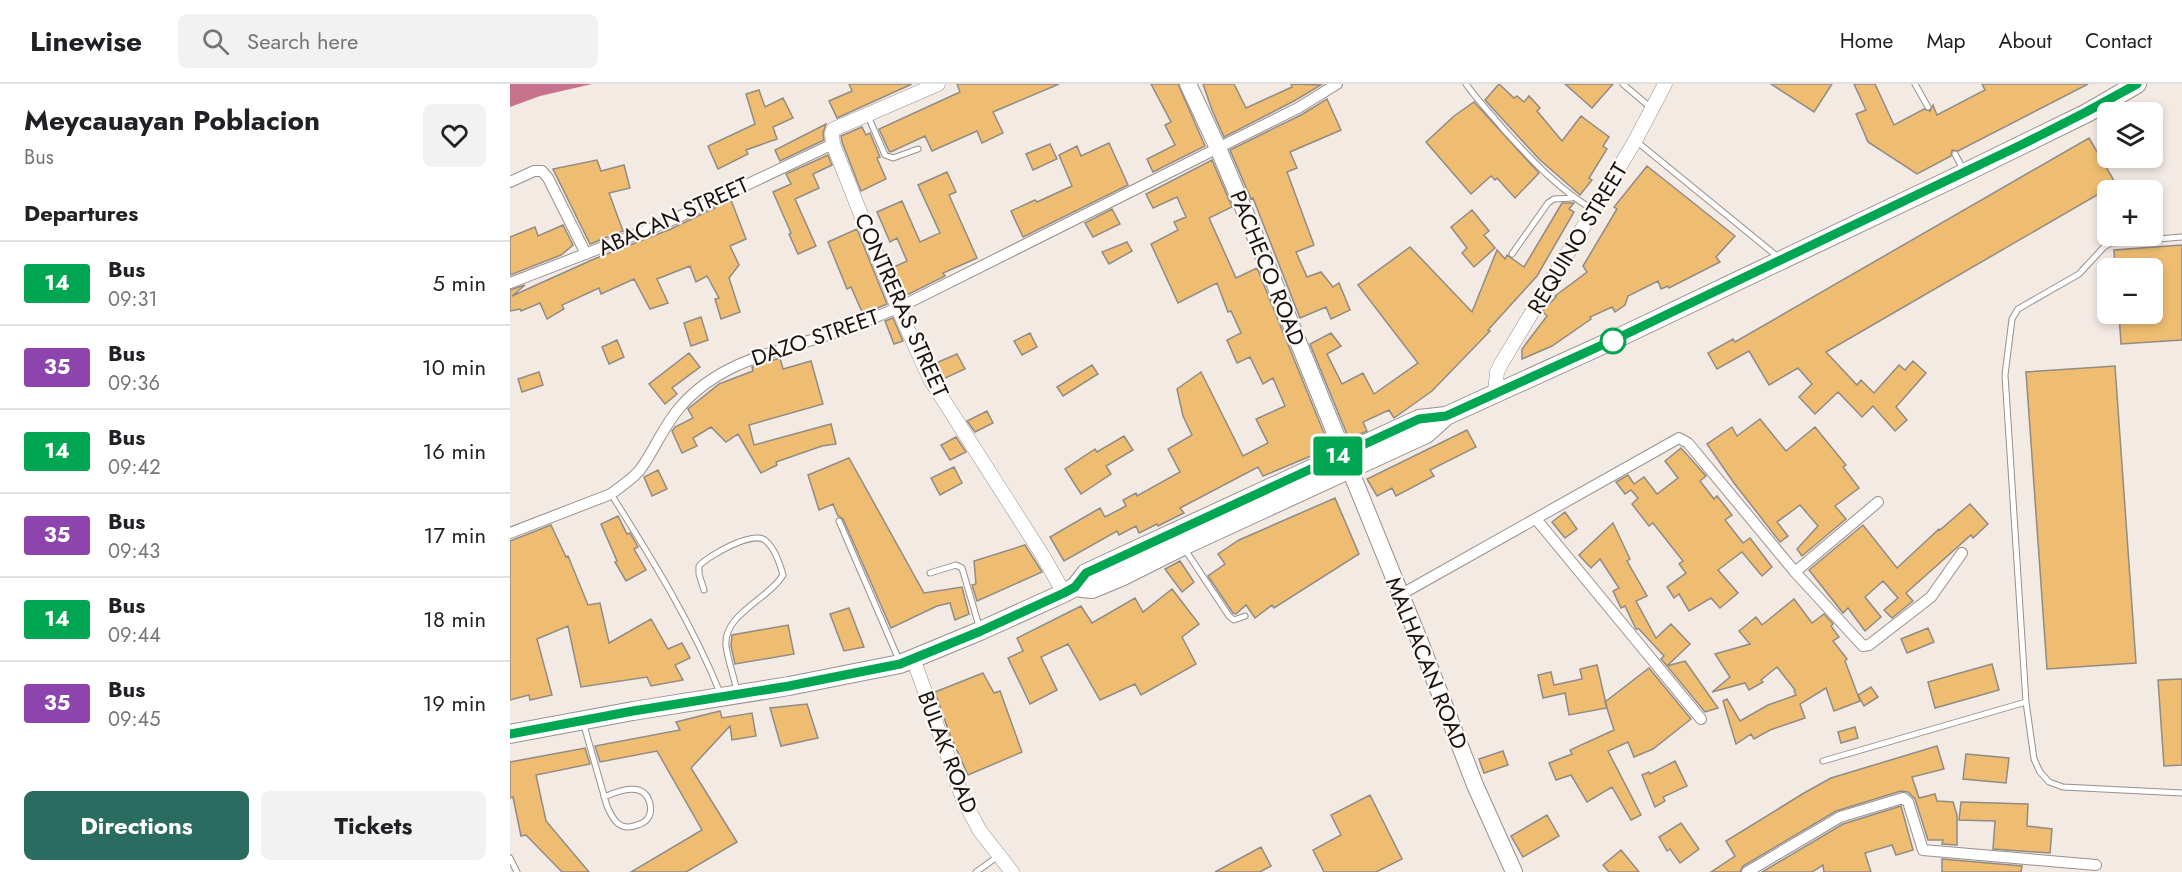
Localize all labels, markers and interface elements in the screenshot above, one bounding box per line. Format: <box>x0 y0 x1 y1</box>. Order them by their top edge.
search box <box>178 14 598 68</box>
text: Linewise <box>30 21 142 62</box>
icon: search <box>199 25 232 58</box>
text: Search here <box>247 25 358 57</box>
text: Home <box>1840 26 1893 56</box>
text: Map <box>1926 26 1966 56</box>
text: About <box>1999 26 2052 56</box>
text: Contact <box>2085 26 2152 56</box>
text: Meycauayan Poblacion <box>24 100 320 141</box>
map controls <box>2097 102 2163 324</box>
button: layers <box>2097 102 2163 168</box>
button: heart <box>423 104 486 167</box>
text: Bus <box>24 143 54 172</box>
street label: REQUINO STREET <box>1519 156 1635 320</box>
street label: ABACAN STREET <box>592 168 754 264</box>
button: + <box>2097 180 2163 246</box>
street label: PACHECO ROAD <box>1222 186 1314 350</box>
text: Departures <box>24 197 138 229</box>
street label: CONTRERAS STREET <box>847 208 957 403</box>
text: Bus <box>108 253 145 285</box>
button: − <box>2097 258 2163 324</box>
text: 5 min <box>433 267 486 299</box>
text: 14 <box>44 268 70 298</box>
text: 09:31 <box>108 285 157 314</box>
street label: DAZO STREET <box>747 300 884 374</box>
unlabelled marker <box>1600 328 1626 354</box>
text: Bus <box>108 337 145 369</box>
text: 10 min <box>422 351 486 383</box>
text: 35 <box>44 352 70 382</box>
text: 09:36 <box>108 369 160 398</box>
text: Bus <box>108 421 145 453</box>
text: 16 min <box>422 435 486 467</box>
text: 14 <box>44 436 70 466</box>
line badge: 14 <box>1311 436 1365 476</box>
text: 14 <box>1325 441 1351 471</box>
text: 09:42 <box>108 453 161 482</box>
text: Bus <box>108 505 145 537</box>
text: 17 min <box>424 519 486 551</box>
text: 35 <box>44 520 70 550</box>
text: 09:43 <box>108 537 160 566</box>
street label: MALHACAN ROAD <box>1378 572 1476 754</box>
text: Bus <box>108 589 145 621</box>
text: 18 min <box>423 603 486 635</box>
text: 14 <box>44 604 70 634</box>
text: 09:44 <box>108 621 161 650</box>
text: Bus <box>108 673 145 705</box>
street label: BULAK ROAD <box>910 686 986 818</box>
text: 19 min <box>422 687 486 719</box>
text: 35 <box>44 688 70 718</box>
text: 09:45 <box>108 705 160 734</box>
button: Directions <box>24 791 249 860</box>
button: Tickets <box>261 791 486 860</box>

